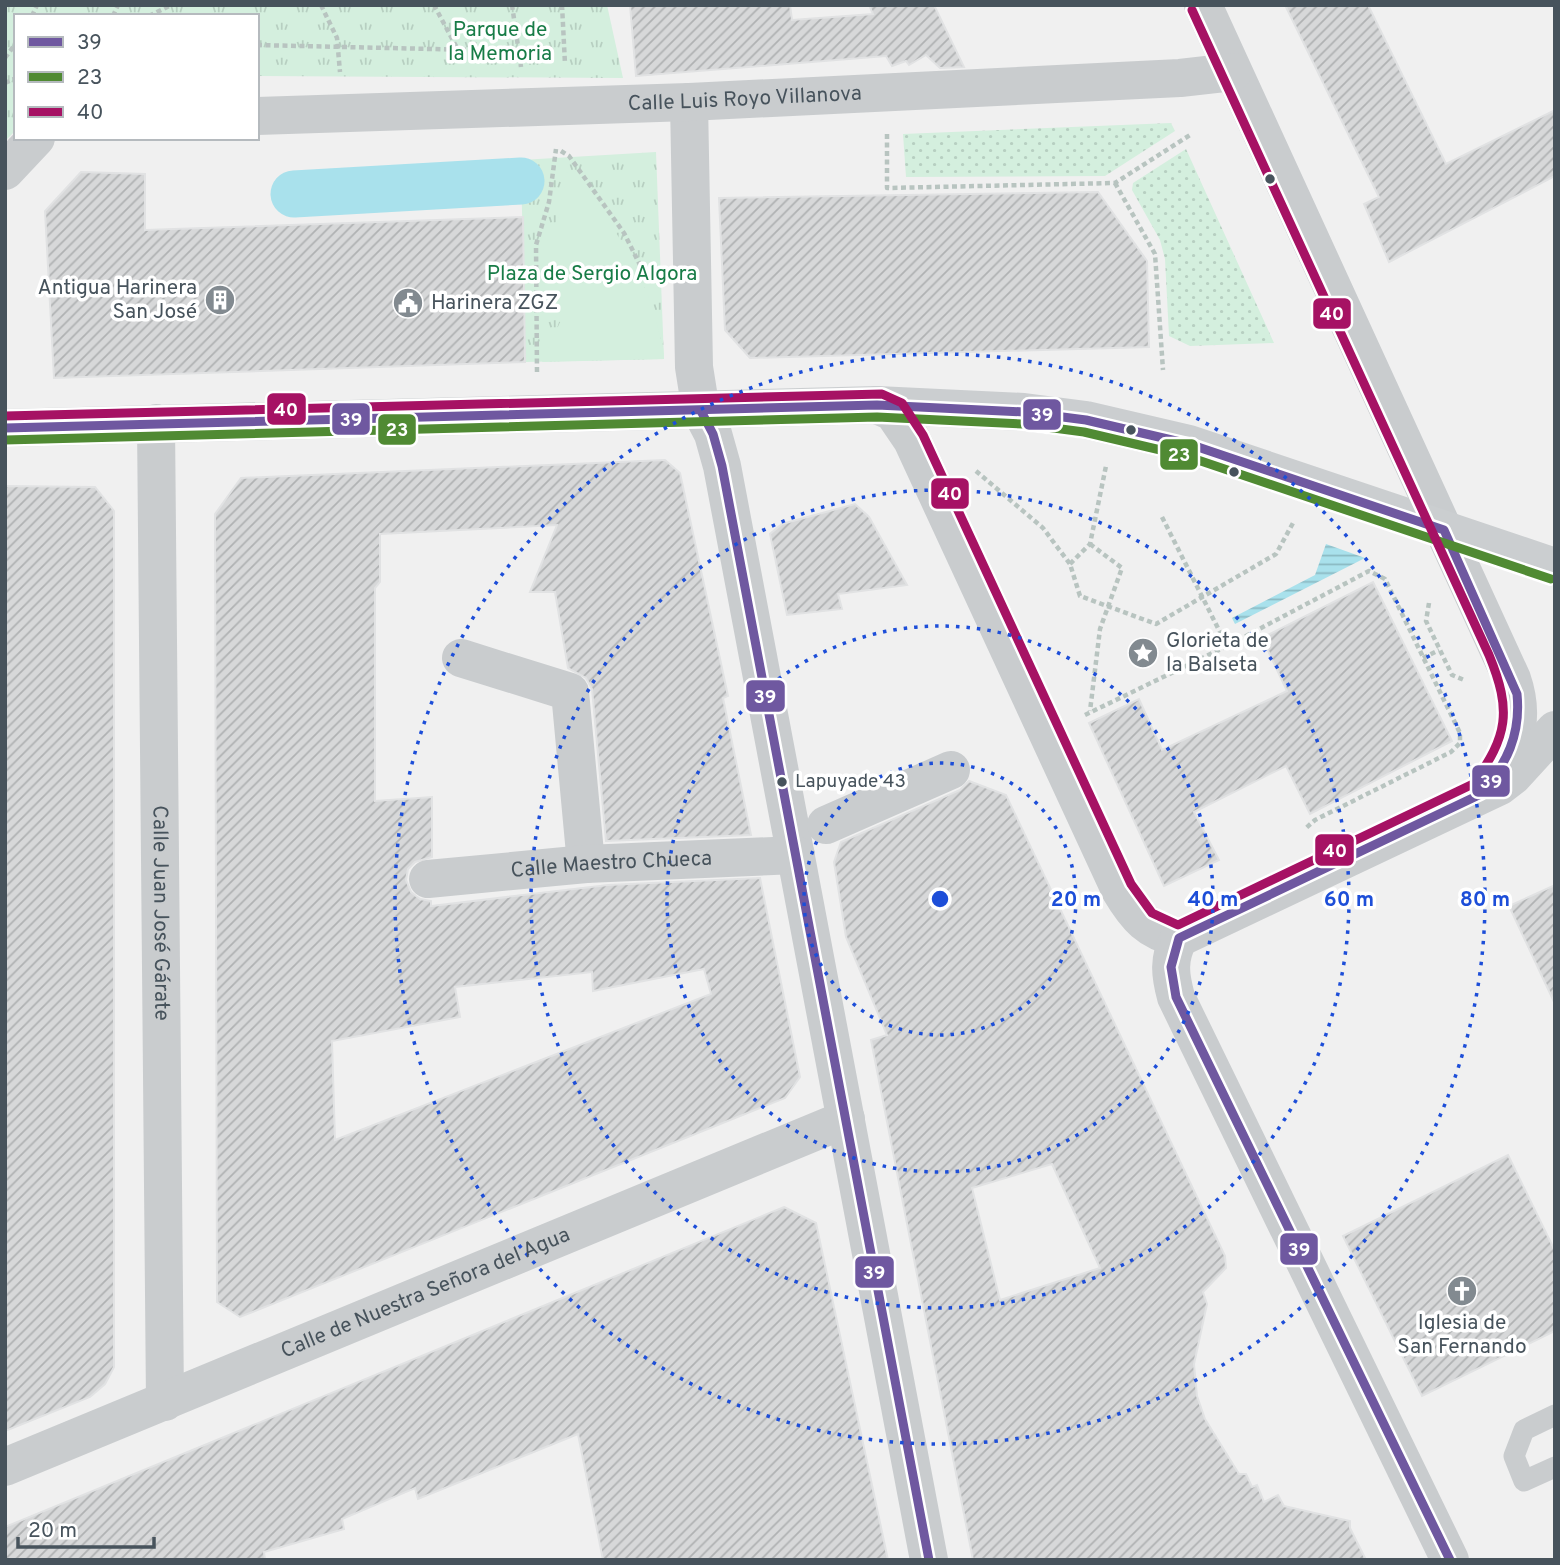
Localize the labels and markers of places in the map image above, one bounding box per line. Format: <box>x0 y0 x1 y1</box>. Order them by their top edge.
unlabelled marker <box>1263 172 1277 186</box>
place label: Antigua Harinera San José <box>37 275 197 326</box>
building icon: Antigua Harinera San José <box>203 283 237 317</box>
public building icon: Harinera ZGZ <box>391 286 425 320</box>
place label: Harinera ZGZ <box>431 290 558 317</box>
unlabelled marker <box>1124 423 1138 437</box>
unlabelled marker <box>1227 465 1241 479</box>
place label: Glorieta de la Balseta <box>1166 628 1269 679</box>
place icon: Glorieta de la Balseta <box>1126 636 1160 670</box>
place label: Lapuyade 43 <box>795 770 906 794</box>
marker: Lapuyade 43 <box>775 775 789 789</box>
centre of rings <box>928 887 952 911</box>
church icon: Iglesia de San Fernando <box>1445 1274 1479 1308</box>
place label: Iglesia de San Fernando <box>1397 1310 1527 1361</box>

